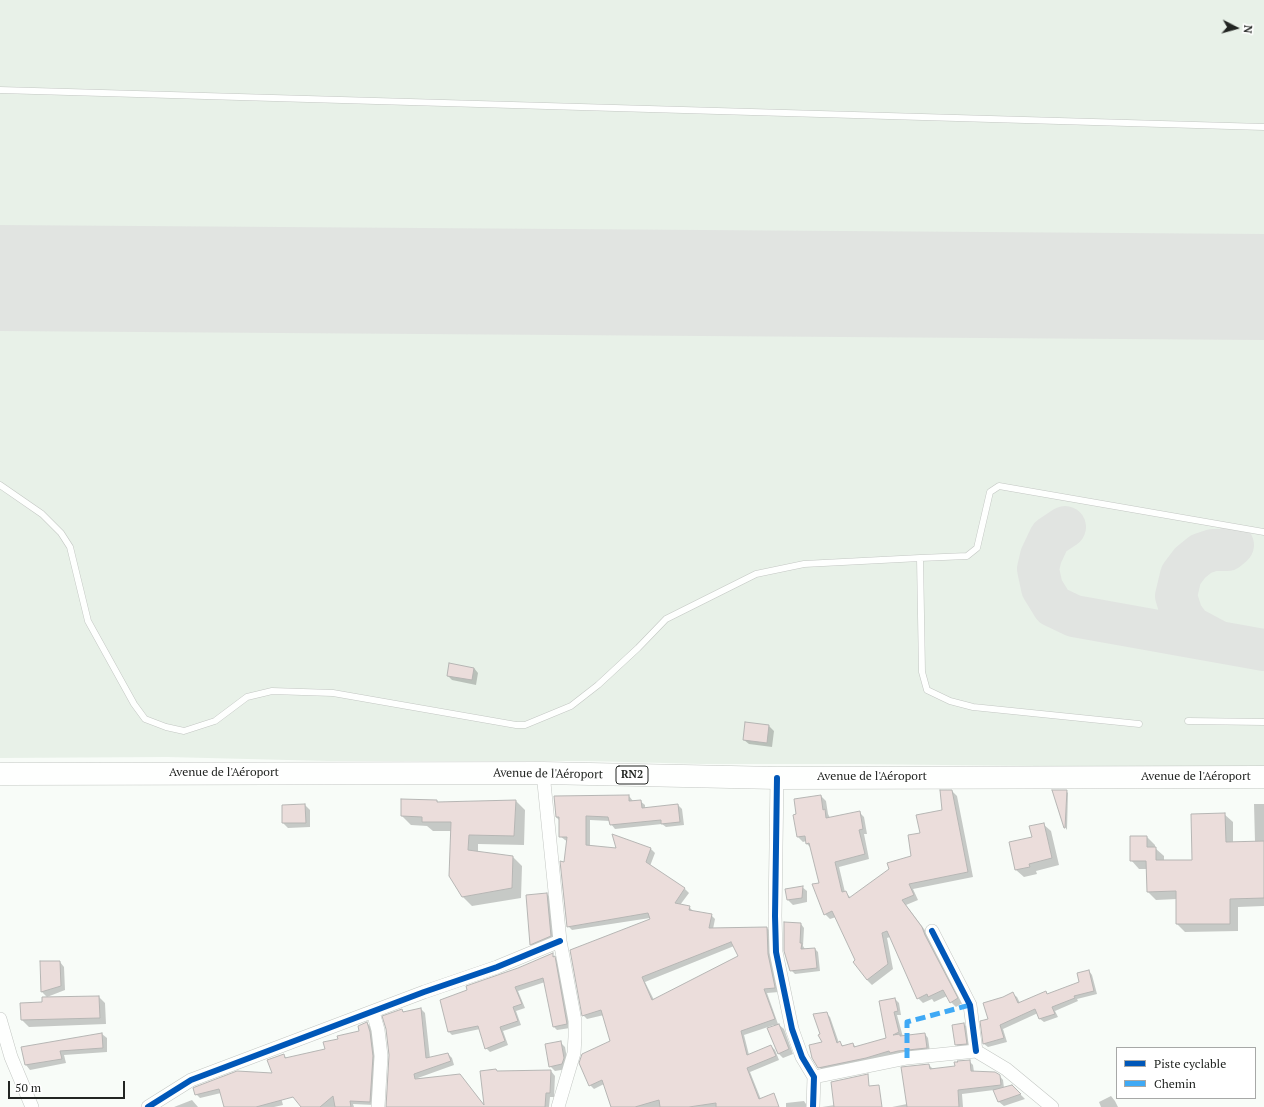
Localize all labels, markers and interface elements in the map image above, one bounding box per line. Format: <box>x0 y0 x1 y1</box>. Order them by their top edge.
north arrow <box>1216 8 1256 48</box>
text: N <box>1241 24 1255 34</box>
street label: Avenue de l'Aéroport <box>169 766 279 780</box>
street label: Avenue de l'Aéroport <box>493 766 603 782</box>
road number: RN2 <box>616 766 648 784</box>
street label: Avenue de l'Aéroport <box>817 770 927 784</box>
street label: Avenue de l'Aéroport <box>1141 770 1251 784</box>
legend <box>1116 1047 1256 1099</box>
text: Piste cyclable <box>1154 1056 1226 1071</box>
scale bar <box>10 1073 127 1099</box>
text: Chemin <box>1154 1076 1196 1091</box>
text: 50 m <box>15 1080 41 1095</box>

